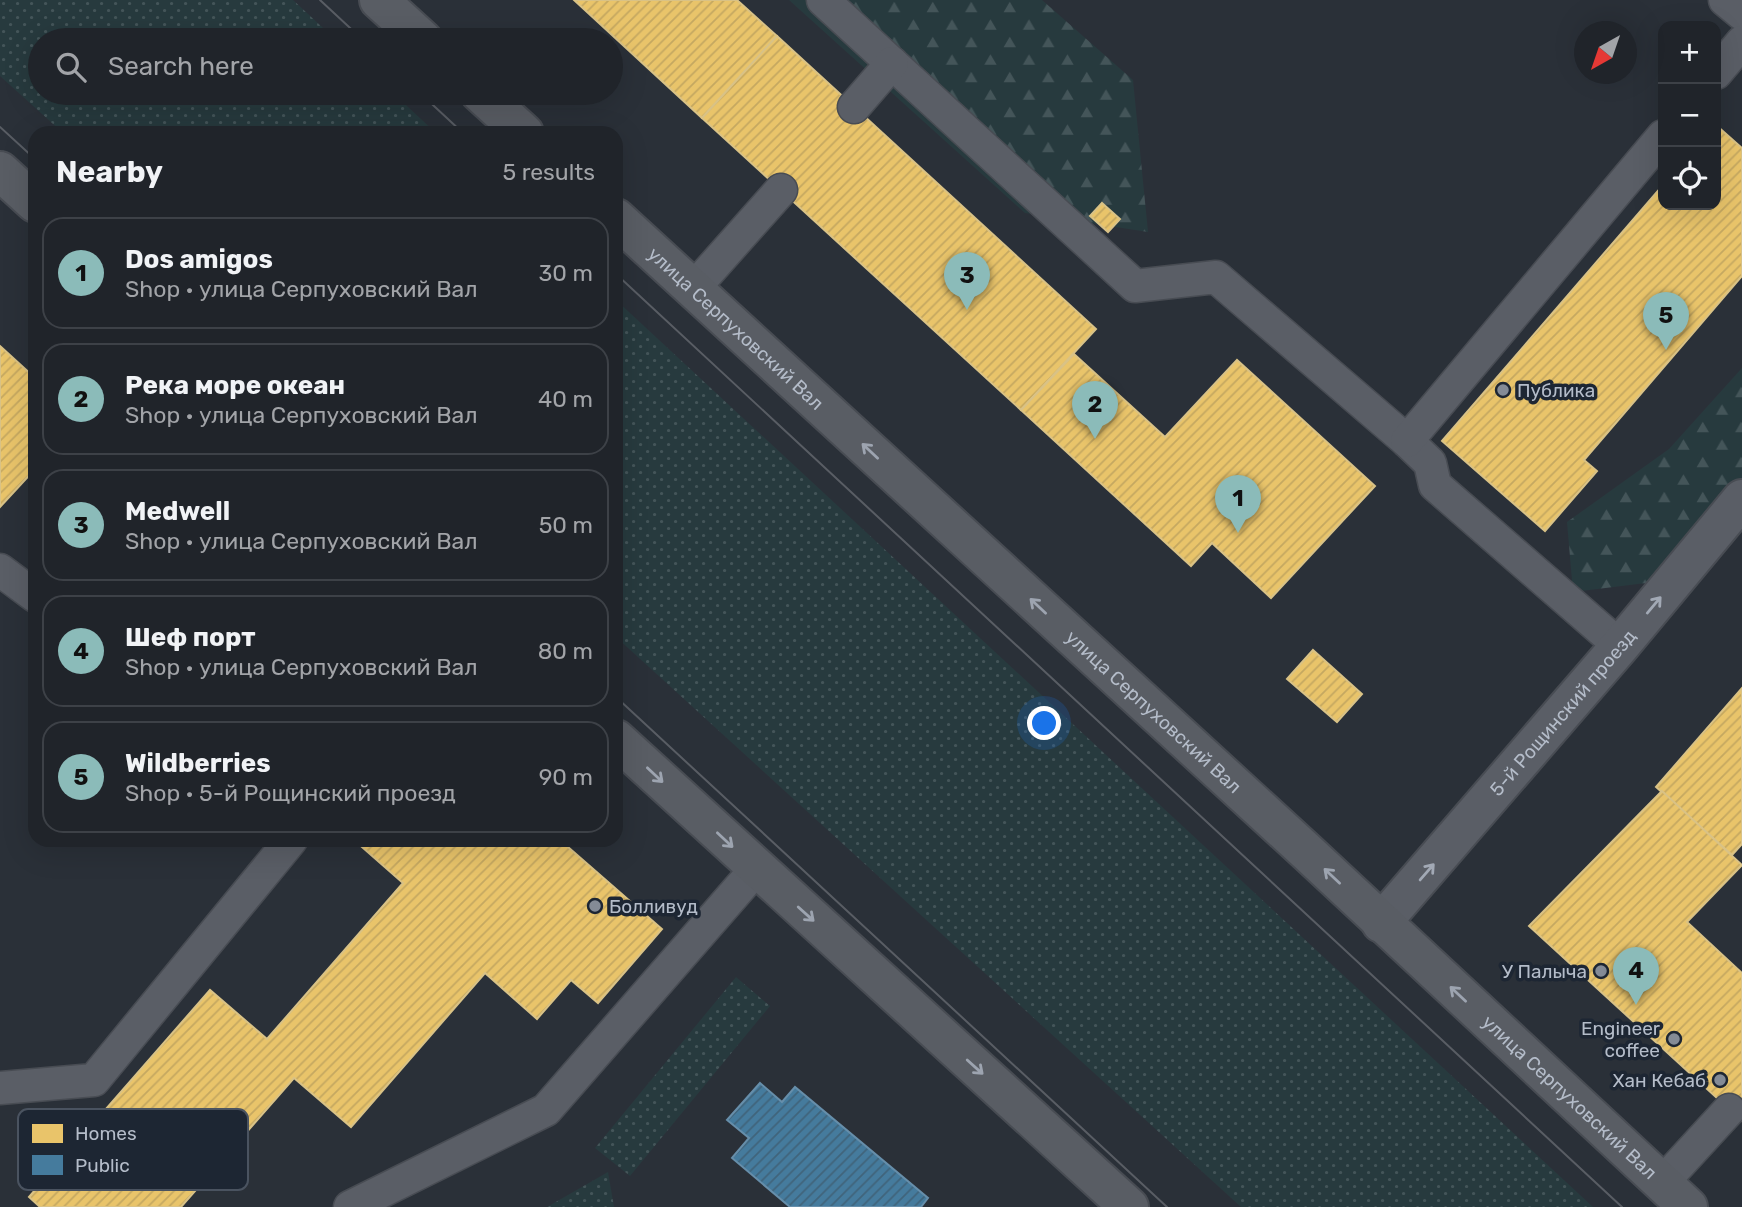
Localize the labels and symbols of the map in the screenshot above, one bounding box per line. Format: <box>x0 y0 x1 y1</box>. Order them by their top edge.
north arrow <box>1574 21 1637 84</box>
street label: улица Серпуховский Вал <box>644 242 829 414</box>
pin: 3 <box>944 252 990 310</box>
pin: 5 <box>1643 292 1689 350</box>
place label: Публика <box>1517 379 1595 402</box>
pin: 2 <box>1072 381 1118 439</box>
marker: Публика <box>1495 382 1511 398</box>
one-way arrow <box>862 443 879 460</box>
pin: 1 <box>1215 475 1261 533</box>
one-way arrow <box>1030 597 1047 614</box>
one-way arrow <box>1646 597 1661 615</box>
street label: улица Серпуховский Вал <box>1061 625 1246 798</box>
street label: 5-й Рощинский проезд <box>1485 625 1641 800</box>
your location <box>1027 706 1061 740</box>
one-way arrow <box>646 767 663 784</box>
one-way arrow <box>716 832 733 849</box>
one-way arrow <box>1419 863 1435 881</box>
one-way arrow <box>1323 867 1340 884</box>
place label: Болливуд <box>609 895 698 918</box>
marker: Болливуд <box>587 898 603 914</box>
one-way arrow <box>797 906 814 923</box>
pin: 4 <box>1613 947 1659 1005</box>
place label: У Палыча <box>1502 960 1587 983</box>
marker: У Палыча <box>1593 963 1609 979</box>
one-way arrow <box>1449 986 1467 1002</box>
street label: улица Серпуховский Вал <box>1478 1010 1662 1184</box>
place label: Engineer coffee <box>1581 1017 1661 1062</box>
marker: Engineer coffee <box>1666 1031 1682 1047</box>
one-way arrow <box>966 1059 984 1075</box>
place label: Хан Кебаб <box>1612 1069 1706 1092</box>
marker: Хан Кебаб <box>1712 1072 1728 1088</box>
legend <box>18 1109 248 1190</box>
text: Homes <box>75 1122 137 1145</box>
text: Public <box>75 1154 130 1177</box>

